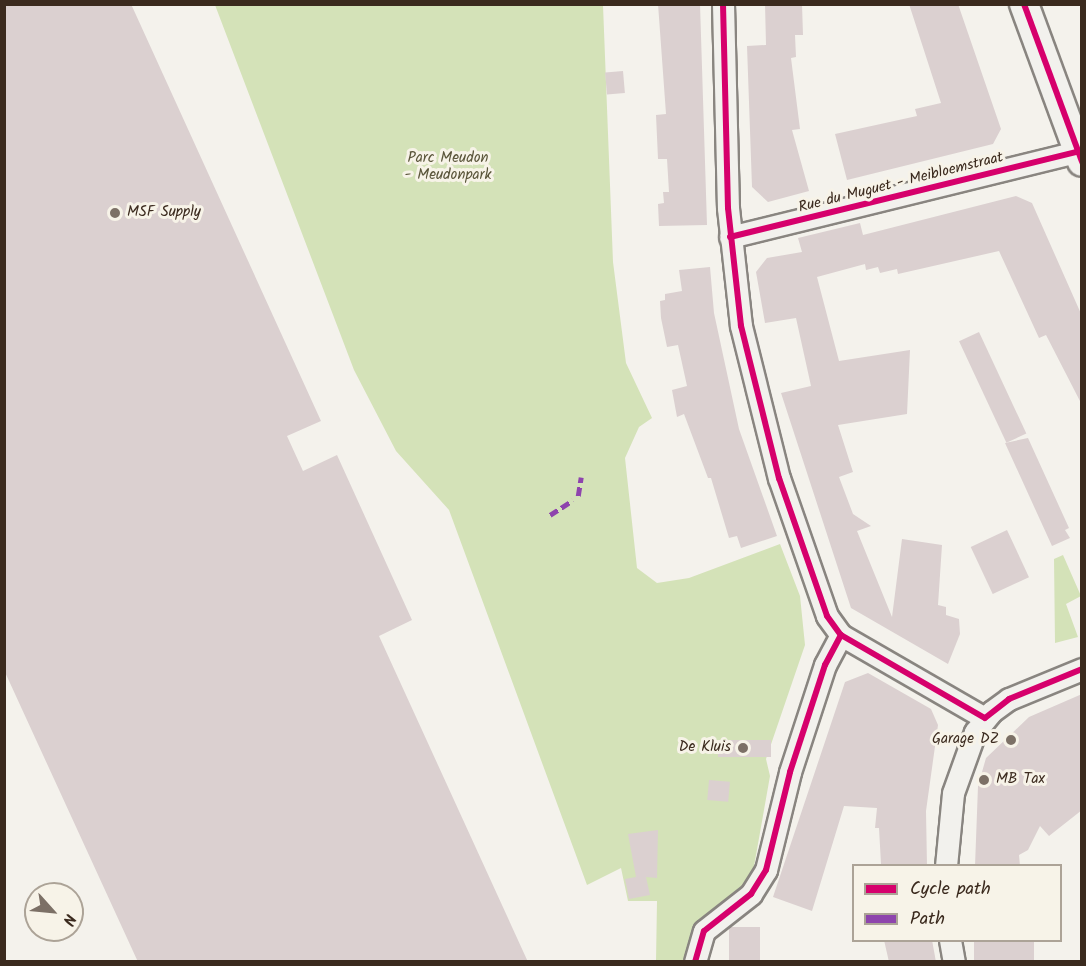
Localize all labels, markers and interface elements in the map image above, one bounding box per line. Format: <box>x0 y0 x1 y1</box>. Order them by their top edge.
park label: Parc Meudon - Meudonpark <box>404 149 492 184</box>
street label: Rue du Muguet - Meibloemstraat <box>797 149 1005 217</box>
place label: MSF Supply <box>127 204 201 222</box>
marker: MSF Supply <box>108 206 122 220</box>
place label: Garage DZ <box>932 731 999 749</box>
marker: Garage DZ <box>1004 733 1018 747</box>
place label: De Kluis <box>679 739 731 757</box>
marker: De Kluis <box>736 741 750 755</box>
place label: MB Tax <box>996 771 1045 789</box>
marker: MB Tax <box>977 773 991 787</box>
legend <box>852 864 1062 942</box>
text: Cycle path <box>910 875 991 904</box>
north arrow <box>24 882 84 942</box>
text: Path <box>910 905 945 934</box>
text: N <box>55 909 82 930</box>

